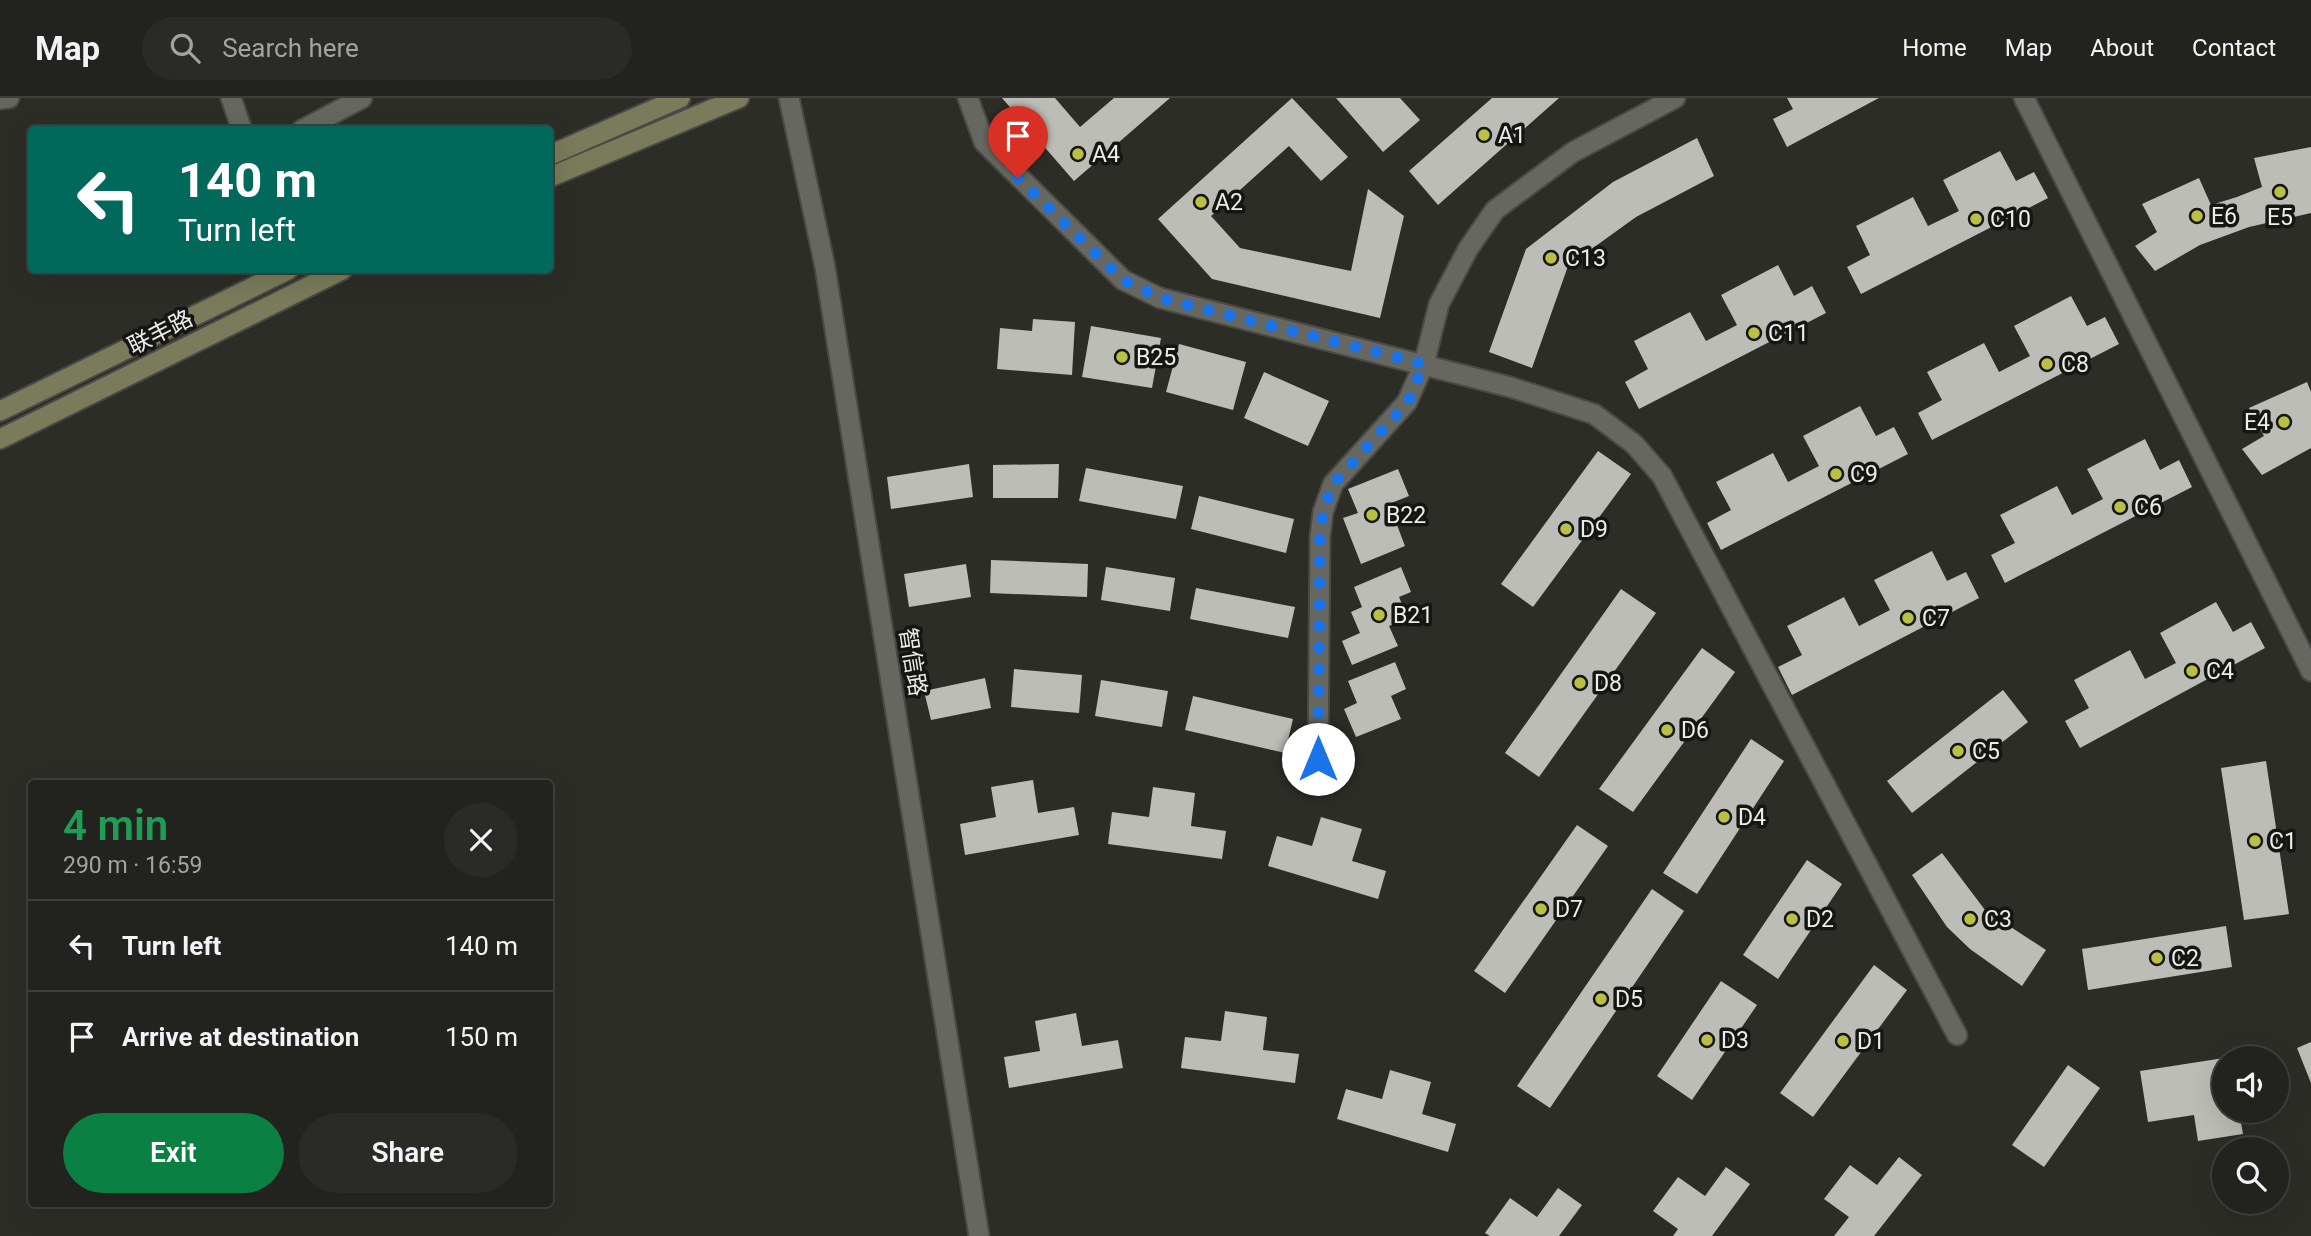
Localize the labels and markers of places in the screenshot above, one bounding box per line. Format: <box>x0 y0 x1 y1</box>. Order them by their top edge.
pin <box>988 106 1048 178</box>
place label: A1 <box>1498 122 1526 149</box>
marker: A1 <box>1476 127 1492 143</box>
place label: A4 <box>1092 141 1120 168</box>
marker: A4 <box>1070 146 1086 162</box>
marker: E5 <box>2272 184 2288 200</box>
place label: A2 <box>1215 189 1243 216</box>
marker: A2 <box>1193 194 1209 210</box>
place label: E6 <box>2211 203 2237 230</box>
place label: E5 <box>2267 204 2293 231</box>
place label: C10 <box>1990 206 2031 233</box>
marker: E6 <box>2189 208 2205 224</box>
marker: C10 <box>1968 211 1984 227</box>
place label: C13 <box>1565 245 1606 272</box>
marker: C13 <box>1543 250 1559 266</box>
place label: C11 <box>1768 320 1809 347</box>
marker: C11 <box>1746 325 1762 341</box>
place label: B25 <box>1136 344 1176 371</box>
marker: B25 <box>1114 349 1130 365</box>
place label: C8 <box>2061 351 2089 378</box>
marker: C8 <box>2039 356 2055 372</box>
place label: E4 <box>2244 409 2270 436</box>
marker: E4 <box>2276 414 2292 430</box>
place label: C9 <box>1850 461 1878 488</box>
marker: C9 <box>1828 466 1844 482</box>
place label: C6 <box>2134 494 2162 521</box>
marker: C6 <box>2112 499 2128 515</box>
place label: B22 <box>1386 502 1426 529</box>
marker: B22 <box>1364 507 1380 523</box>
place label: D9 <box>1580 516 1608 543</box>
marker: D9 <box>1558 521 1574 537</box>
place label: B21 <box>1393 602 1433 629</box>
place label: C7 <box>1922 605 1950 632</box>
marker: B21 <box>1371 607 1387 623</box>
marker: C7 <box>1900 610 1916 626</box>
place label: C4 <box>2206 658 2234 685</box>
marker: C4 <box>2184 663 2200 679</box>
place label: D8 <box>1594 670 1622 697</box>
marker: D8 <box>1572 675 1588 691</box>
place label: D6 <box>1681 717 1709 744</box>
marker: D6 <box>1659 722 1675 738</box>
place label: C5 <box>1972 738 2000 765</box>
marker: C5 <box>1950 743 1966 759</box>
place label: D4 <box>1738 804 1766 831</box>
marker: D4 <box>1716 809 1732 825</box>
place label: C1 <box>2269 828 2297 855</box>
marker: C1 <box>2247 833 2263 849</box>
place label: D7 <box>1555 896 1583 923</box>
marker: D7 <box>1533 901 1549 917</box>
place label: D2 <box>1806 906 1834 933</box>
place label: C3 <box>1984 906 2012 933</box>
marker: D2 <box>1784 911 1800 927</box>
marker: C3 <box>1962 911 1978 927</box>
place label: C2 <box>2171 945 2199 972</box>
marker: C2 <box>2149 950 2165 966</box>
place label: D5 <box>1615 986 1643 1013</box>
marker: D5 <box>1593 991 1609 1007</box>
place label: D3 <box>1721 1027 1749 1054</box>
place label: D1 <box>1857 1028 1885 1055</box>
marker: D3 <box>1699 1032 1715 1048</box>
marker: D1 <box>1835 1033 1851 1049</box>

